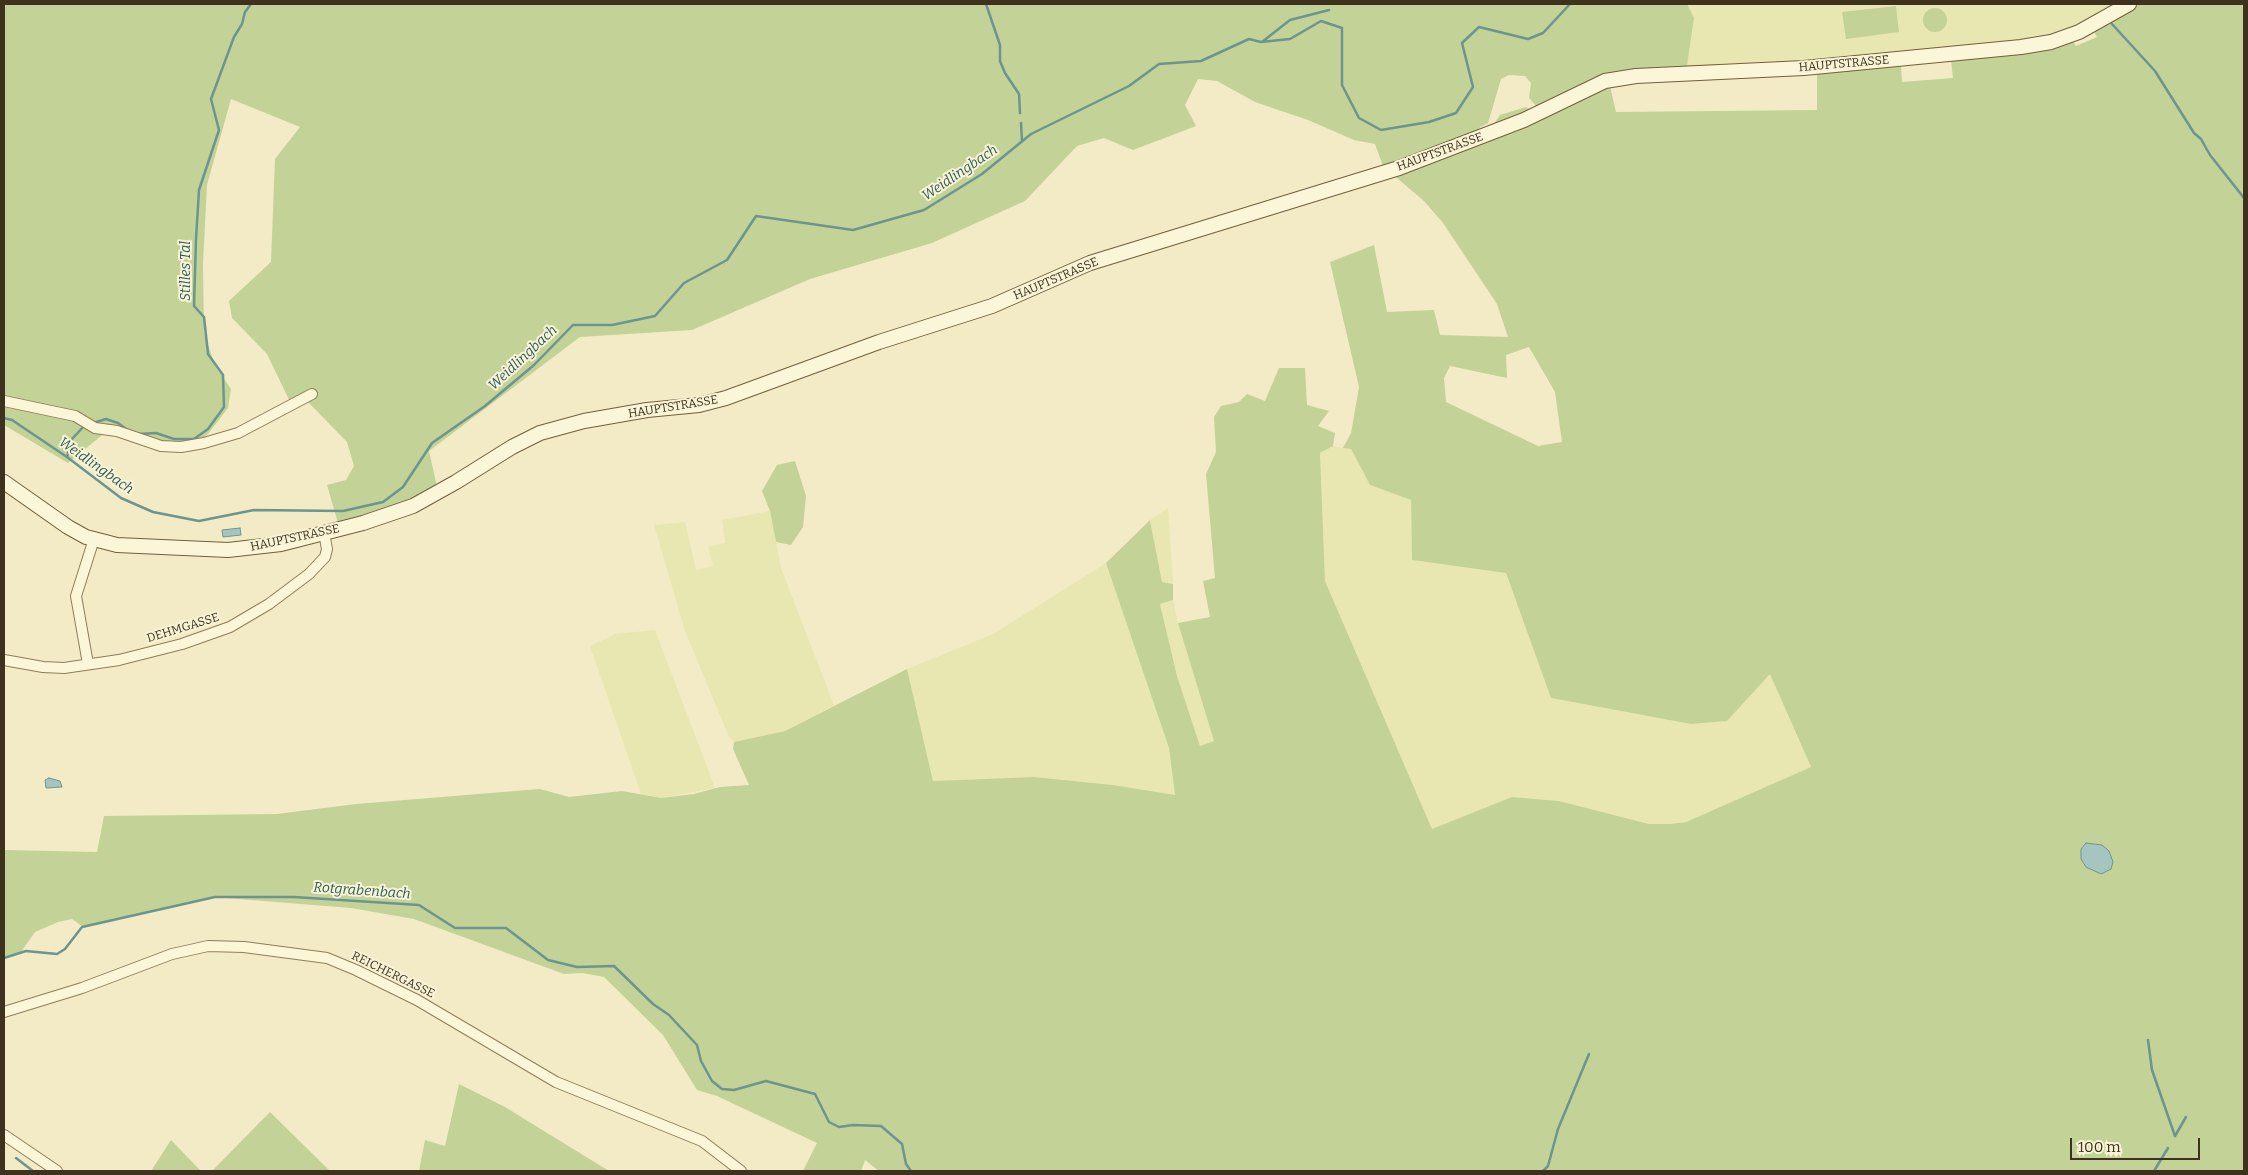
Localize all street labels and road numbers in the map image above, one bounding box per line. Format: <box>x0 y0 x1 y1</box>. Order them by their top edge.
street label: HAUPTSTRASSE <box>1798 53 1890 75</box>
street label: HAUPTSTRASSE <box>1395 130 1485 174</box>
street label: HAUPTSTRASSE <box>1011 255 1101 303</box>
street label: HAUPTSTRASSE <box>627 393 719 421</box>
street label: HAUPTSTRASSE <box>249 522 341 554</box>
street label: DEHMGASSE <box>145 610 221 646</box>
street label: REICHERGASSE <box>349 949 437 1001</box>

